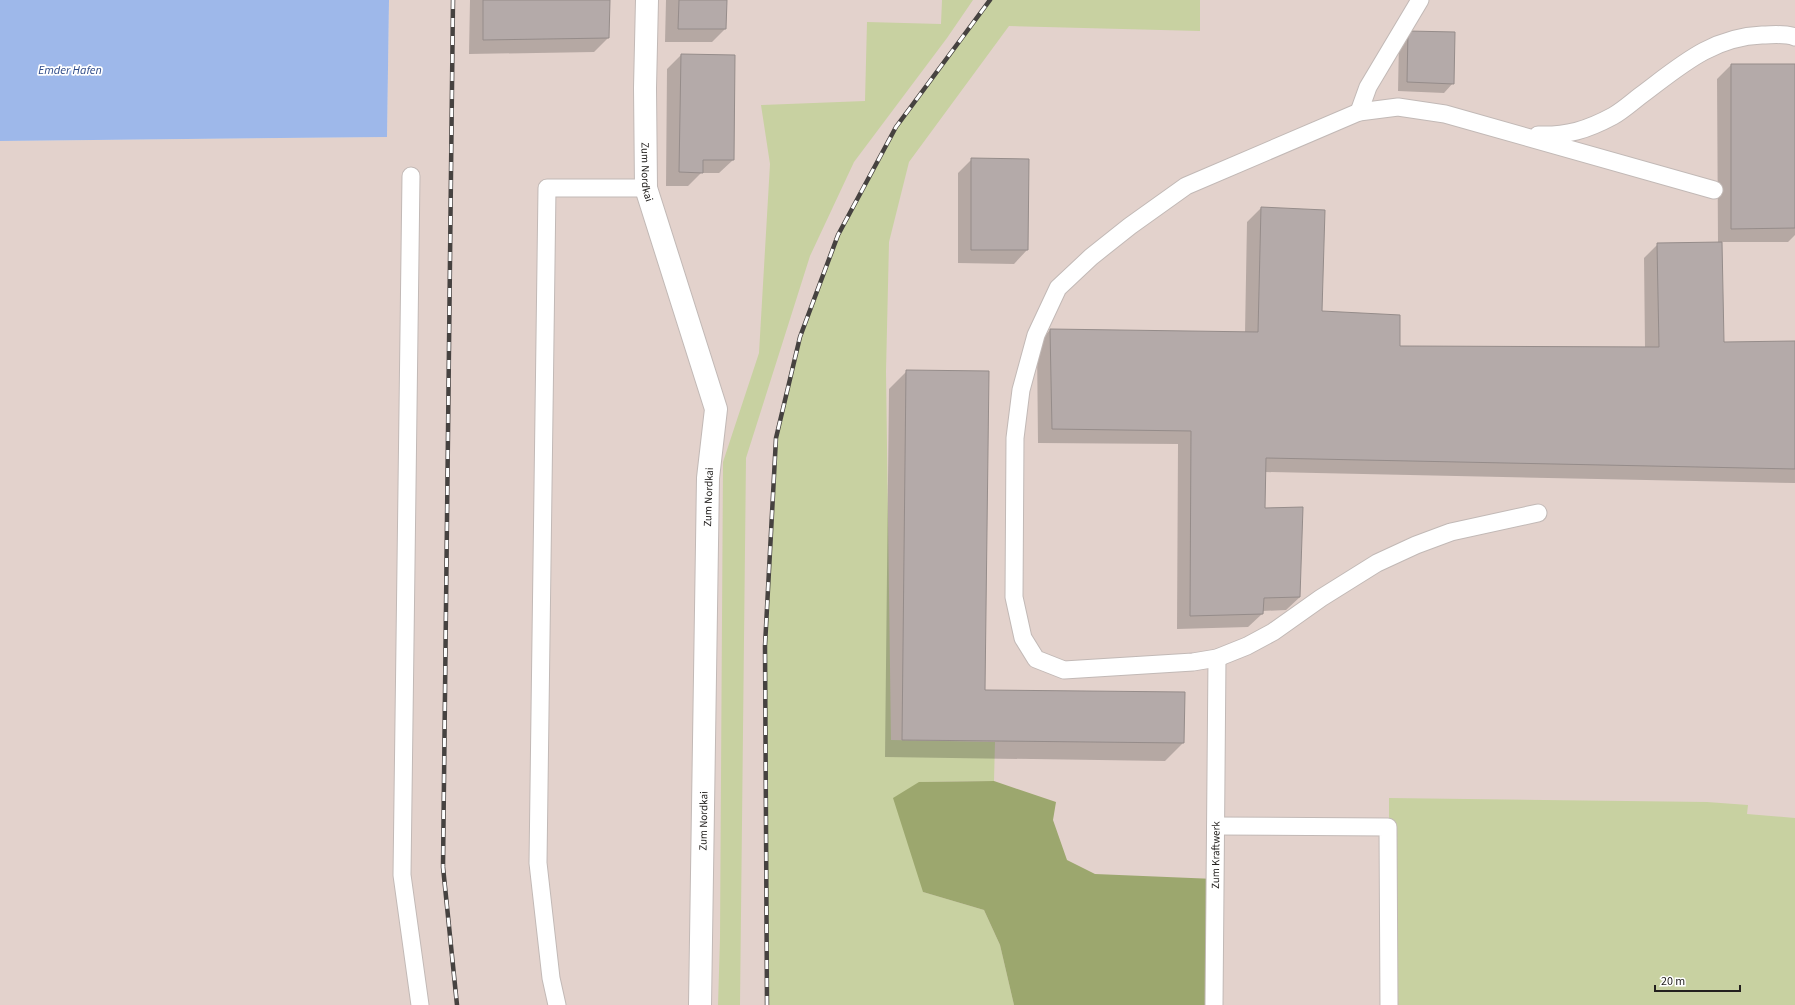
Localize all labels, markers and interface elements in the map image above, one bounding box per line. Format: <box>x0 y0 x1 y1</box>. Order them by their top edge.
water label: Emder Hafen <box>38 62 102 79</box>
street label: Zum Nordkai <box>638 142 657 204</box>
street label: Zum Nordkai <box>700 467 717 527</box>
street label: Zum Nordkai <box>695 791 712 851</box>
street label: Zum Kraftwerk <box>1208 821 1224 889</box>
scale bar <box>1655 967 1740 993</box>
text: 20 m <box>1661 973 1685 990</box>

